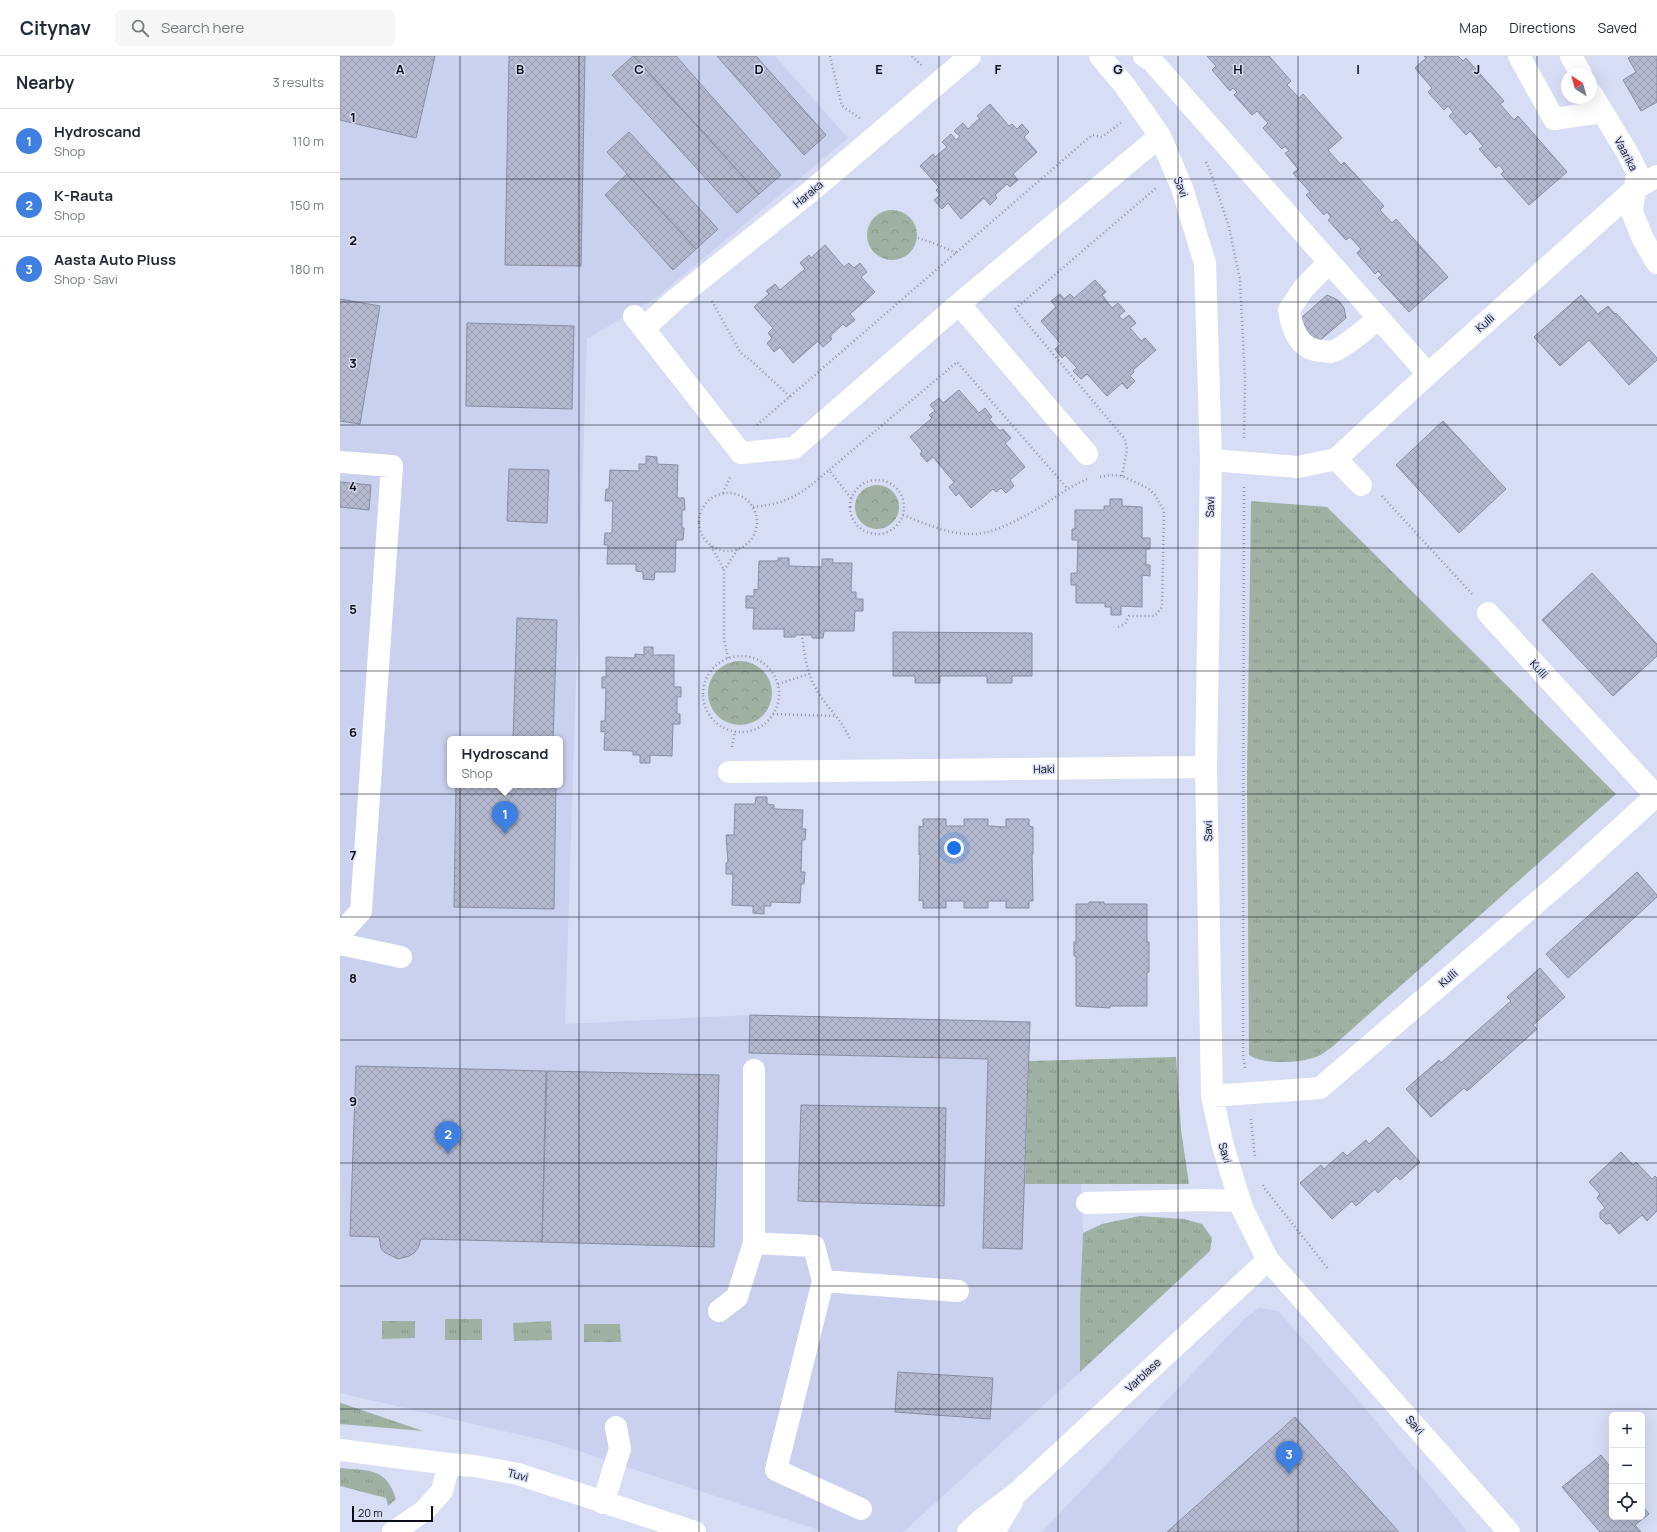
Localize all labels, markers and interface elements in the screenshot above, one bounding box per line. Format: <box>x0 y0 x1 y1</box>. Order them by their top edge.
search box <box>115 10 395 46</box>
text: Citynav <box>20 15 91 41</box>
icon: search <box>129 17 151 39</box>
text: Search here <box>161 17 244 38</box>
text: Map <box>1459 18 1487 37</box>
text: Directions <box>1509 18 1576 37</box>
text: Saved <box>1598 18 1637 37</box>
text: A <box>396 60 405 78</box>
text: B <box>516 60 524 78</box>
text: C <box>634 60 644 78</box>
text: D <box>754 60 764 78</box>
text: E <box>875 60 883 78</box>
text: F <box>995 60 1002 78</box>
text: G <box>1113 60 1123 78</box>
text: H <box>1233 60 1243 78</box>
text: I <box>1356 60 1360 78</box>
text: J <box>1474 60 1480 78</box>
north arrow <box>1561 68 1597 104</box>
text: Nearby <box>16 71 74 94</box>
text: 3 results <box>272 73 324 91</box>
text: 1 <box>350 108 356 126</box>
text: Hydroscand <box>54 121 141 142</box>
text: 1 <box>26 132 32 150</box>
text: 110 m <box>292 132 324 150</box>
street label: Vaarika <box>1611 134 1642 173</box>
text: Shop <box>54 142 85 160</box>
street label: Savi <box>1171 174 1192 199</box>
street label: Haraka <box>789 177 826 211</box>
text: K-Rauta <box>54 185 113 206</box>
text: 2 <box>25 196 33 214</box>
text: 150 m <box>290 196 324 214</box>
text: Shop <box>54 206 85 224</box>
text: 2 <box>349 231 357 249</box>
text: Aasta Auto Pluss <box>54 249 176 270</box>
text: 3 <box>25 260 33 278</box>
text: 180 m <box>290 260 324 278</box>
text: Shop · Savi <box>54 270 118 288</box>
street label: Kulli <box>1472 310 1497 335</box>
text: 3 <box>349 354 357 372</box>
text: 4 <box>349 477 357 495</box>
street label: Savi <box>1202 496 1217 518</box>
text: 5 <box>349 600 357 618</box>
street label: Kulli <box>1527 656 1552 681</box>
text: 6 <box>349 723 357 741</box>
popup <box>447 736 563 788</box>
text: Hydroscand <box>462 743 548 764</box>
street label: Haki <box>1033 761 1055 776</box>
text: Shop <box>462 764 493 782</box>
pin: 1 <box>492 801 518 834</box>
street label: Savi <box>1200 820 1215 842</box>
your location <box>944 838 964 858</box>
text: 7 <box>350 846 357 864</box>
street label: Kulli <box>1435 965 1460 990</box>
text: 8 <box>349 969 357 987</box>
text: 9 <box>349 1092 357 1110</box>
pin: 2 <box>435 1121 461 1154</box>
street label: Savi <box>1215 1141 1236 1165</box>
street label: Varblase <box>1122 1354 1164 1395</box>
street label: Savi <box>1403 1412 1428 1437</box>
map controls <box>1609 1412 1645 1520</box>
button: + <box>1609 1412 1645 1448</box>
pin: 3 <box>1276 1441 1302 1474</box>
button: − <box>1609 1448 1645 1484</box>
street label: Tuvi <box>506 1465 530 1484</box>
button: locate <box>1609 1484 1645 1520</box>
scale bar <box>352 1504 433 1523</box>
text: 20 m <box>358 1505 383 1520</box>

